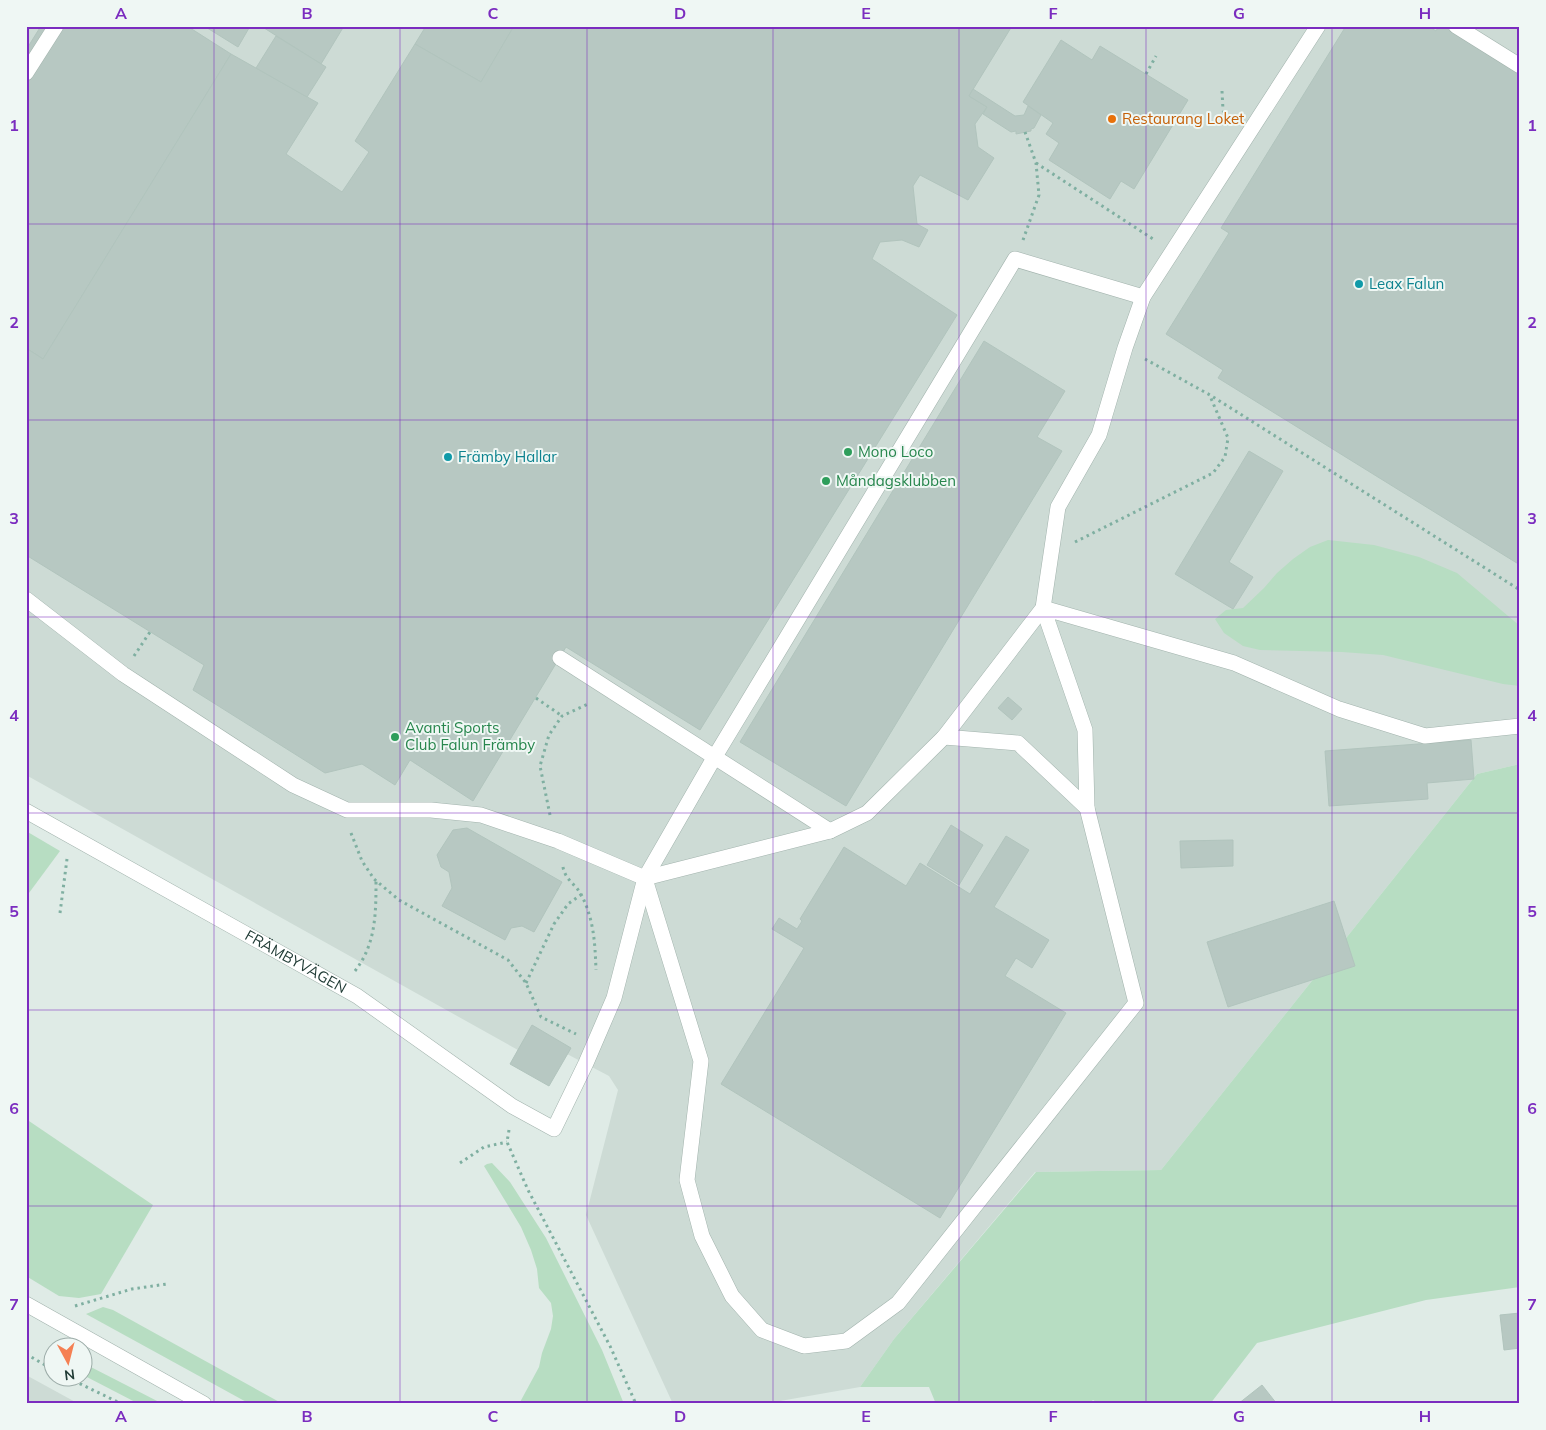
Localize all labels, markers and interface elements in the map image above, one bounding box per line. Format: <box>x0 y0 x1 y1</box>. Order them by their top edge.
text: A <box>115 3 127 23</box>
text: B <box>301 3 313 23</box>
text: C <box>488 3 499 23</box>
text: D <box>674 3 686 23</box>
text: E <box>861 3 871 23</box>
text: F <box>1048 3 1058 23</box>
text: G <box>1233 3 1245 23</box>
text: H <box>1419 3 1431 23</box>
place label: Restaurang Loket <box>1122 109 1244 128</box>
marker: Restaurang Loket <box>1106 113 1118 125</box>
text: 1 <box>9 115 19 135</box>
text: 1 <box>1527 115 1537 135</box>
place label: Leax Falun <box>1369 274 1444 293</box>
marker: Leax Falun <box>1353 278 1365 290</box>
text: 2 <box>9 312 19 332</box>
text: 2 <box>1527 312 1537 332</box>
place label: Mono Loco <box>858 442 933 461</box>
marker: Mono Loco <box>842 446 854 458</box>
place label: Främby Hallar <box>458 447 557 466</box>
marker: Främby Hallar <box>442 451 454 463</box>
place label: Måndagsklubben <box>836 471 956 490</box>
marker: Måndagsklubben <box>820 475 832 487</box>
text: 3 <box>9 508 19 528</box>
text: 3 <box>1527 508 1537 528</box>
text: 4 <box>9 705 19 725</box>
text: 4 <box>1527 705 1537 725</box>
place label: Avanti Sports Club Falun Främby <box>405 718 535 754</box>
marker: Avanti Sports Club Falun Främby <box>389 731 401 743</box>
text: 5 <box>9 901 19 921</box>
text: 5 <box>1527 901 1537 921</box>
street label: FRÄMBYVÄGEN <box>242 925 350 997</box>
text: 6 <box>9 1098 19 1118</box>
text: 6 <box>1527 1098 1537 1118</box>
text: 7 <box>9 1294 19 1314</box>
text: 7 <box>1527 1294 1537 1314</box>
north arrow <box>42 1338 92 1388</box>
text: N <box>63 1365 76 1384</box>
text: A <box>115 1406 127 1426</box>
text: B <box>301 1406 313 1426</box>
text: C <box>488 1406 499 1426</box>
text: D <box>674 1406 686 1426</box>
text: E <box>861 1406 871 1426</box>
text: F <box>1048 1406 1058 1426</box>
text: G <box>1233 1406 1245 1426</box>
text: H <box>1419 1406 1431 1426</box>

